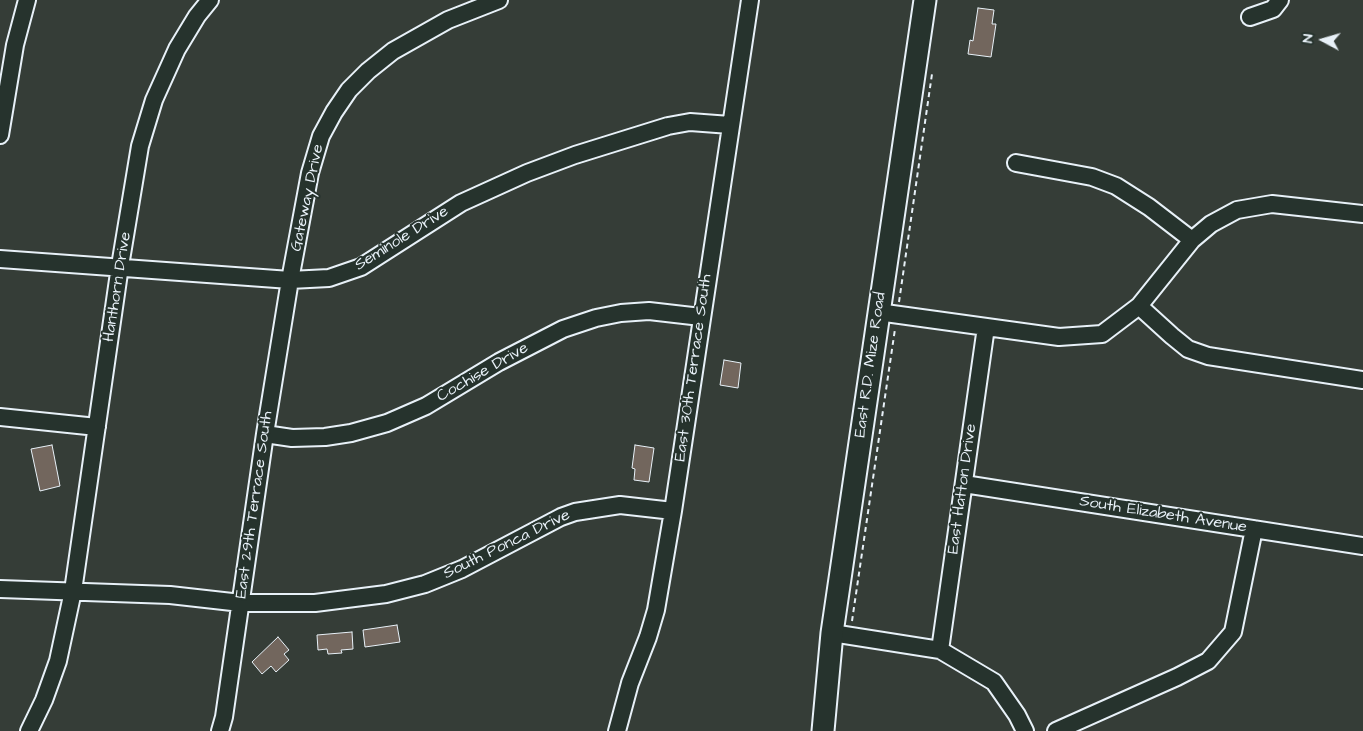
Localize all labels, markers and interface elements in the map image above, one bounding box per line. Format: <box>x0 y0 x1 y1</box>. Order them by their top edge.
north arrow <box>1298 15 1348 65</box>
text: N <box>1298 33 1318 44</box>
street label: Gateway Drive <box>287 143 329 253</box>
street label: Seminole Drive <box>352 203 452 275</box>
street label: Hanthorn Drive <box>100 231 136 343</box>
street label: East 30th Terrace South <box>671 273 717 463</box>
street label: East R.D. Mize Road <box>851 291 891 439</box>
street label: Cochise Drive <box>434 339 532 407</box>
street label: East 29th Terrace South <box>232 410 278 600</box>
street label: East Hatton Drive <box>944 423 982 555</box>
street label: South Elizabeth Avenue <box>1078 492 1248 538</box>
street label: South Ponca Drive <box>440 506 574 584</box>

